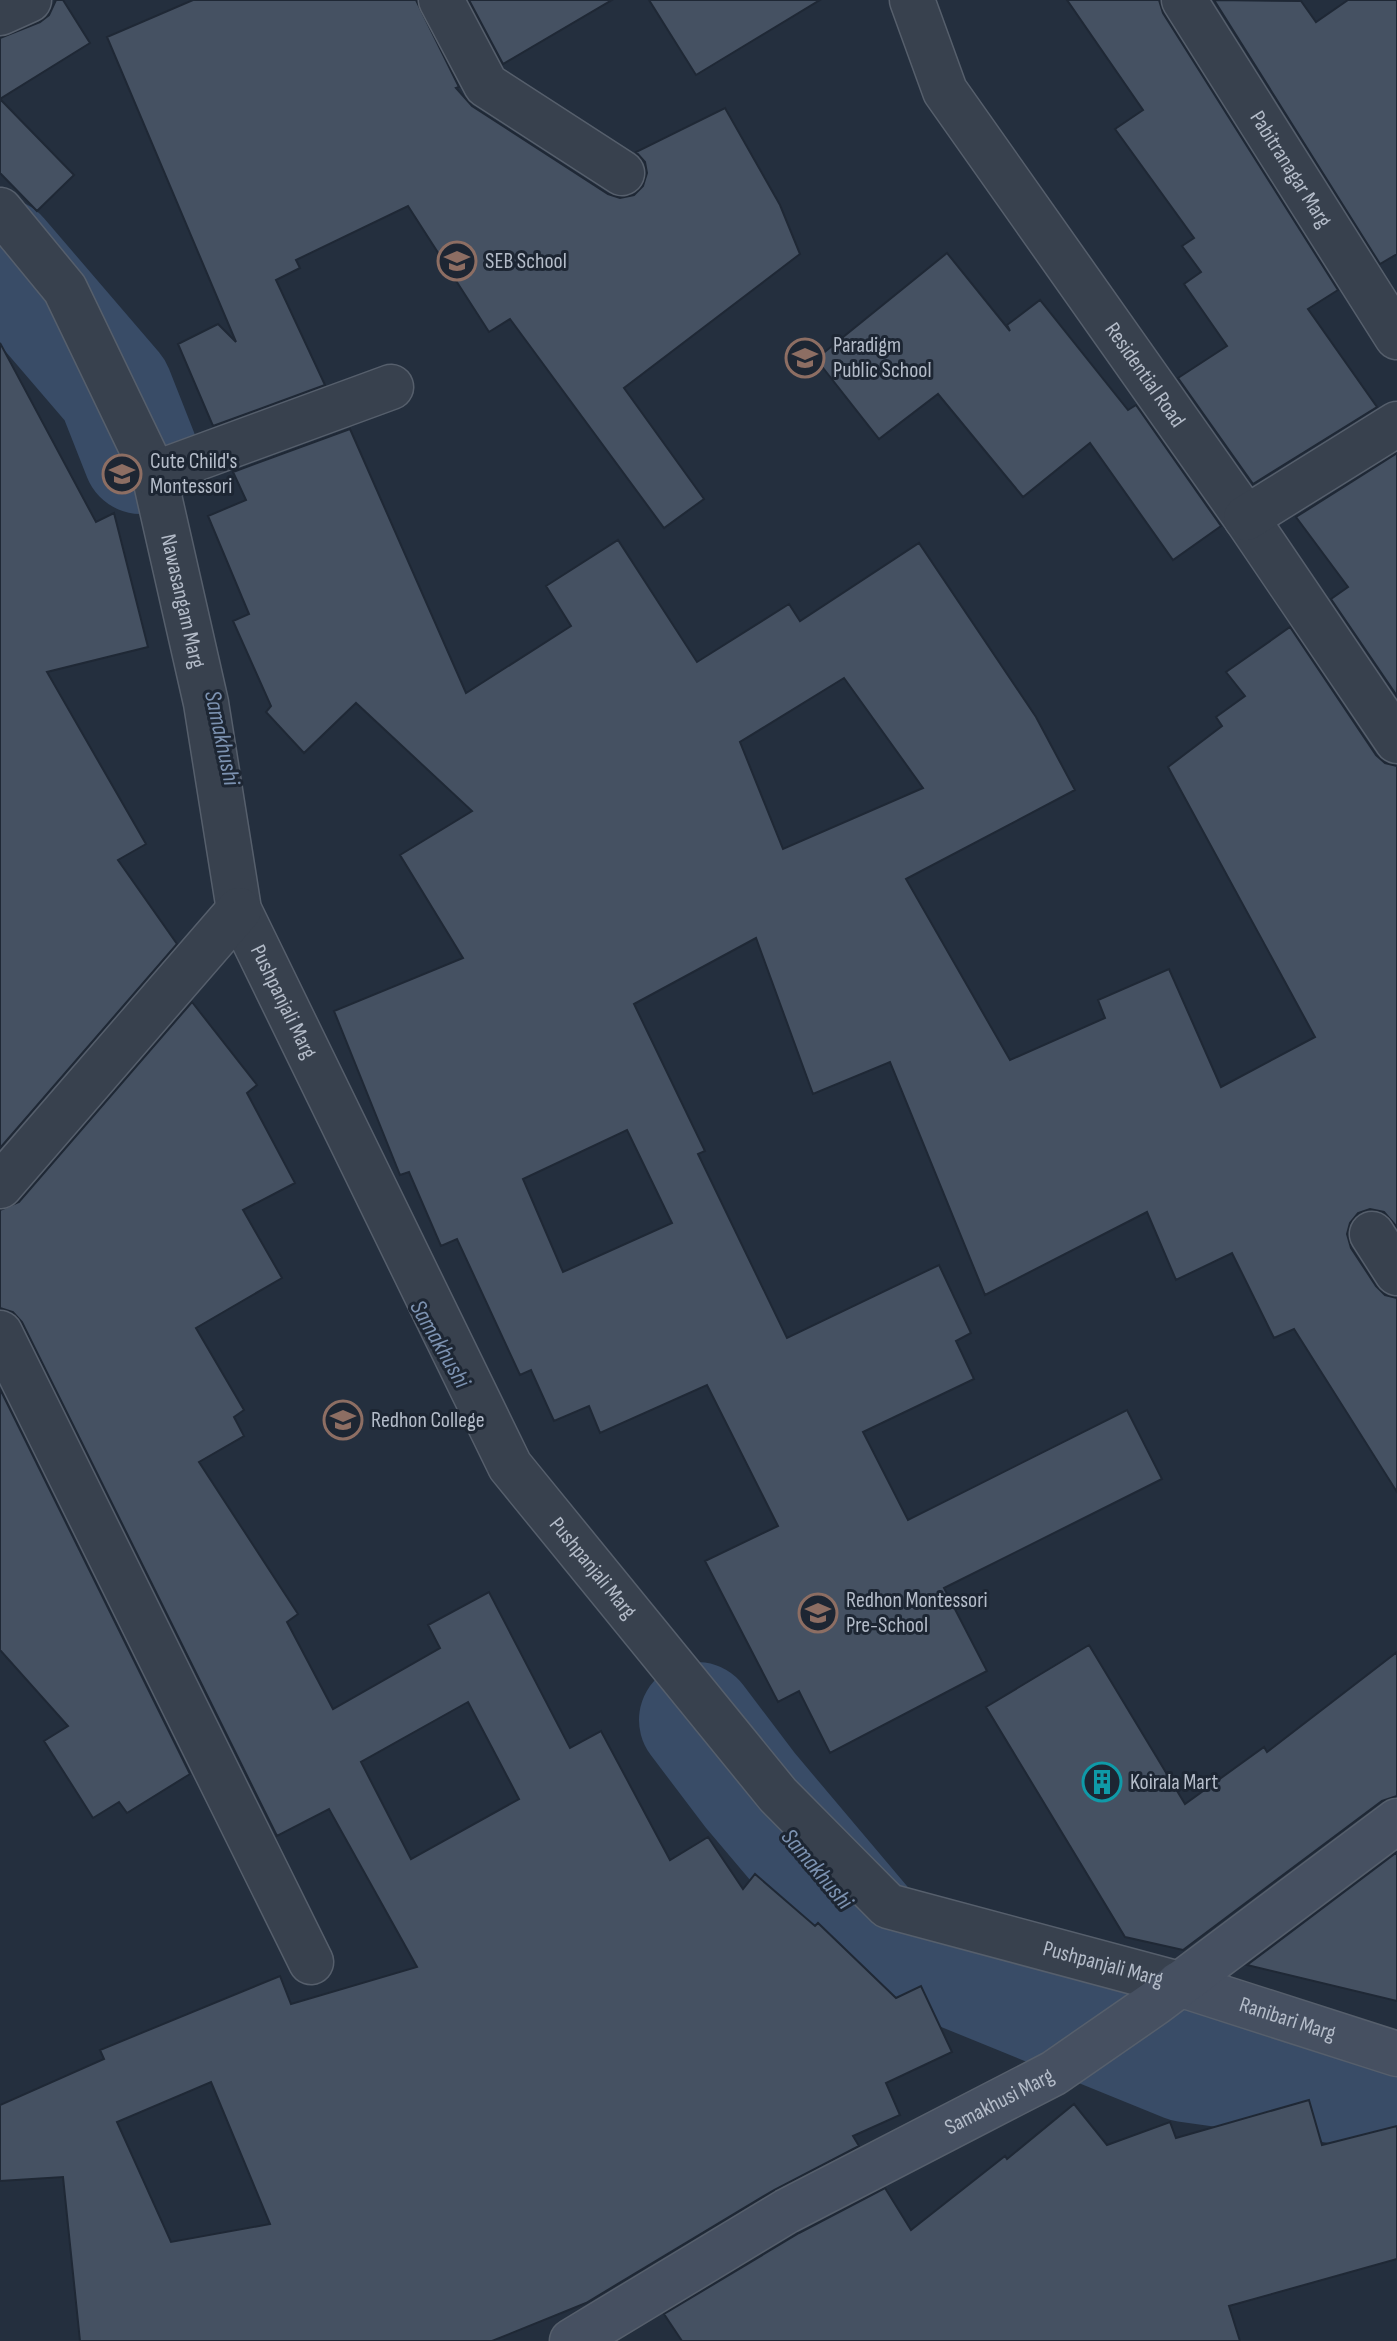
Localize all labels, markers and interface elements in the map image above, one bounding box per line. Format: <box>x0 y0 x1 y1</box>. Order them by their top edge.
street label: Pabitranagar Marg <box>1244 106 1338 233</box>
school or university icon: SEB School <box>436 240 478 282</box>
place label: SEB School <box>485 248 567 275</box>
street label: Residential Road <box>1099 317 1191 432</box>
place label: Paradigm Public School <box>833 332 932 384</box>
school or university icon: Paradigm Public School <box>784 337 826 379</box>
place label: Cute Child's Montessori <box>150 448 238 500</box>
school or university icon: Cute Child's Montessori <box>101 453 143 495</box>
street label: Nawasangam Marg <box>155 532 211 671</box>
water label: Samakhushi <box>198 688 246 789</box>
street label: Pushpanjali Marg <box>244 940 323 1063</box>
water label: Samakhushi <box>403 1295 477 1393</box>
school or university icon: Redhon College <box>322 1399 364 1441</box>
place label: Redhon College <box>371 1407 485 1434</box>
street label: Pushpanjali Marg <box>544 1511 643 1624</box>
place label: Redhon Montessori Pre-School <box>846 1587 988 1639</box>
school or university icon: Redhon Montessori Pre-School <box>797 1592 839 1634</box>
building icon: Koirala Mart <box>1081 1761 1123 1803</box>
place label: Koirala Mart <box>1130 1769 1218 1796</box>
water label: Samakhushi <box>775 1823 859 1916</box>
street label: Pushpanjali Marg <box>1040 1935 1167 1993</box>
street label: Ranibari Marg <box>1236 1991 1339 2047</box>
street label: Samakhusi Marg <box>940 2062 1058 2141</box>

